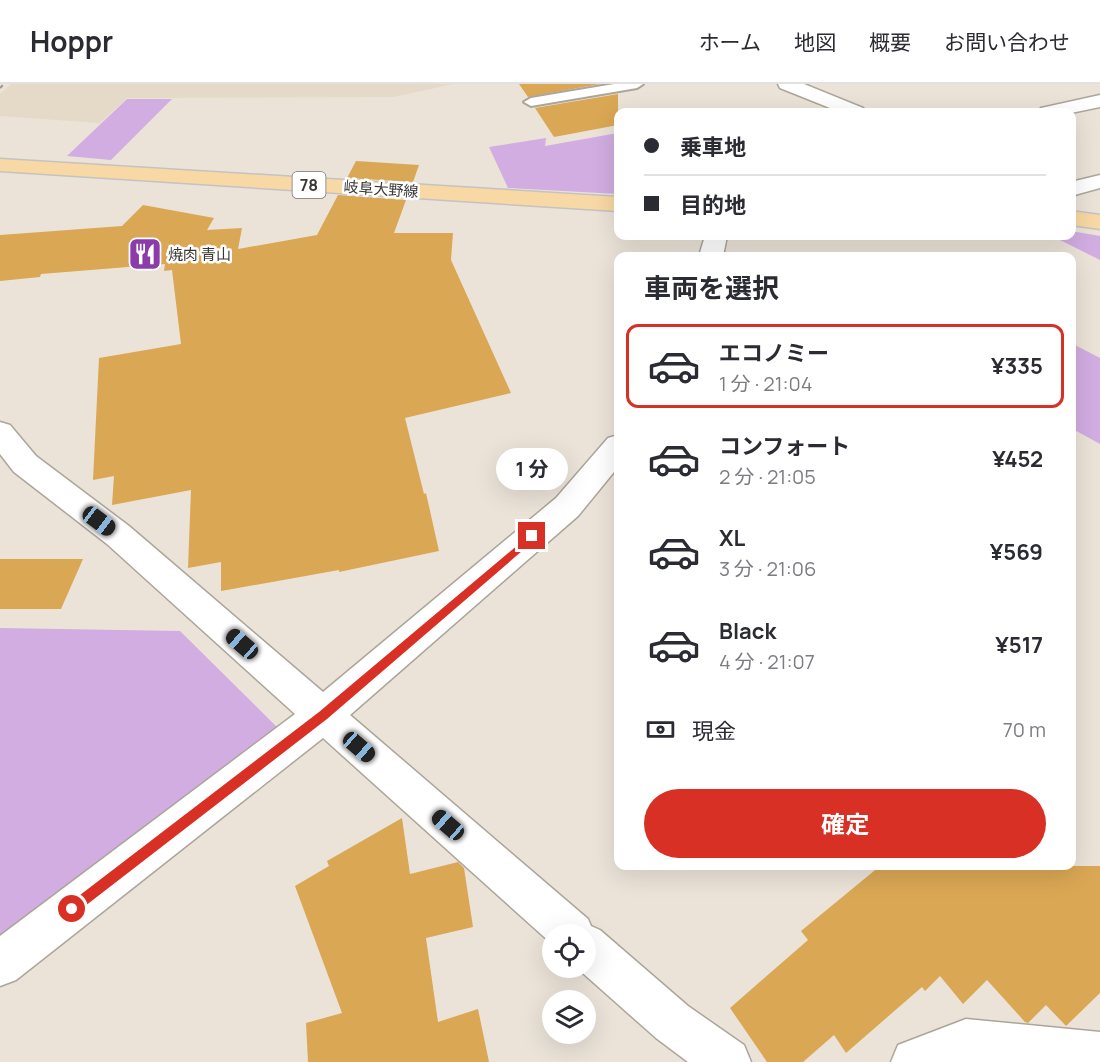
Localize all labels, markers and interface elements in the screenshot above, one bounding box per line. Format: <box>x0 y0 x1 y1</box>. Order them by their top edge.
text: Hoppr <box>30 22 113 60</box>
text: ホーム <box>699 28 761 56</box>
text: 地図 <box>794 28 836 56</box>
text: 概要 <box>869 28 911 56</box>
text: お問い合わせ <box>944 28 1070 56</box>
text: 乗車地 <box>680 132 746 162</box>
road number: 78 <box>292 172 326 198</box>
street label: 岐阜大野線 <box>343 176 419 202</box>
text: 目的地 <box>680 190 746 220</box>
restaurant icon: 焼肉 青山 <box>127 236 163 272</box>
place label: 焼肉 青山 <box>168 244 231 265</box>
text: 車両を選択 <box>644 269 779 306</box>
text: エコノミー <box>719 338 829 368</box>
icon: car <box>647 339 701 393</box>
text: ¥335 <box>991 351 1043 381</box>
text: 1 分 · 21:04 <box>719 370 813 397</box>
text: コンフォート <box>719 431 850 461</box>
icon: car <box>647 432 701 486</box>
text: ¥452 <box>992 444 1043 474</box>
callout: 1 分 <box>496 449 568 491</box>
text: 1 分 <box>516 455 548 482</box>
text: 2 分 · 21:05 <box>719 463 816 490</box>
car <box>79 503 119 539</box>
route end <box>518 522 545 549</box>
text: XL <box>719 523 745 553</box>
icon: car <box>647 525 701 579</box>
text: ¥569 <box>990 537 1043 567</box>
text: 3 分 · 21:06 <box>719 555 816 582</box>
text: Black <box>719 616 776 646</box>
icon: car <box>647 618 701 672</box>
car <box>223 625 261 663</box>
text: ¥517 <box>995 630 1043 660</box>
text: 4 分 · 21:07 <box>719 648 815 675</box>
icon: cash <box>644 713 677 746</box>
text: 現金 <box>692 716 736 746</box>
text: 70 m <box>1003 716 1046 743</box>
car <box>340 728 378 766</box>
button: 確定 <box>644 789 1046 858</box>
car <box>429 806 467 844</box>
route start <box>58 895 85 922</box>
map controls <box>542 924 596 1044</box>
button: locate <box>542 924 596 978</box>
button: layers <box>542 990 596 1044</box>

